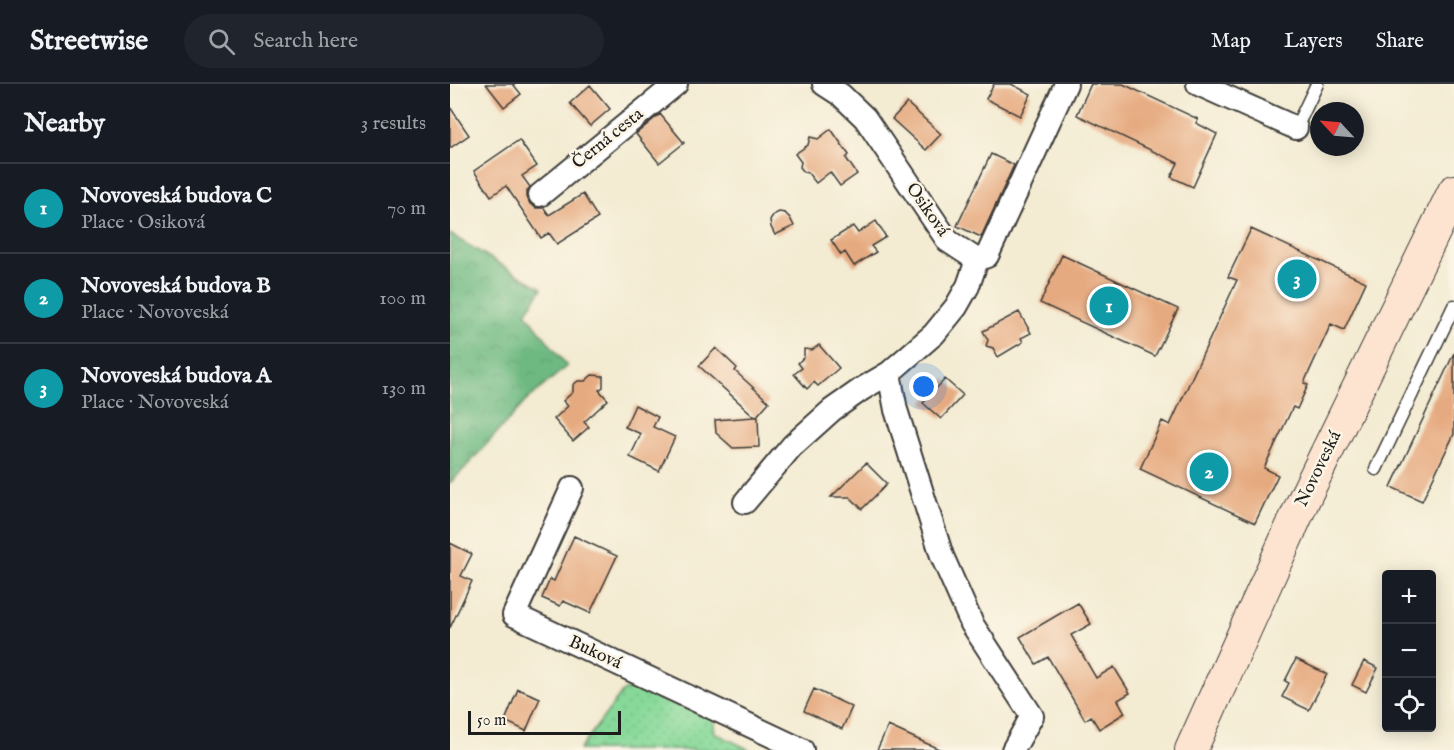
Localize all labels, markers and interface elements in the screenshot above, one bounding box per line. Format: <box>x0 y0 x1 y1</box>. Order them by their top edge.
search box <box>184 14 604 68</box>
text: Streetwise <box>30 24 148 59</box>
icon: search <box>205 25 238 58</box>
text: Search here <box>253 27 358 55</box>
text: Map <box>1211 28 1251 55</box>
text: Layers <box>1284 28 1343 55</box>
text: Share <box>1376 28 1424 55</box>
street label: Černá cesta <box>566 102 649 175</box>
north arrow <box>1310 102 1364 156</box>
text: Nearby <box>24 107 105 140</box>
text: 3 results <box>361 111 426 136</box>
street label: Osiková <box>900 179 954 242</box>
text: Novoveská budova C <box>81 182 272 210</box>
text: 1 <box>40 196 47 221</box>
text: 70 m <box>387 196 426 221</box>
text: Place · Osiková <box>81 210 205 235</box>
pin: 3 <box>1278 256 1316 302</box>
text: Novoveská budova B <box>81 272 271 300</box>
pin: 1 <box>1090 284 1128 328</box>
text: 2 <box>39 286 48 311</box>
text: 100 m <box>379 286 426 311</box>
text: Place · Novoveská <box>81 300 229 325</box>
text: Novoveská budova A <box>81 362 271 390</box>
your location <box>909 372 938 401</box>
text: 3 <box>40 376 47 401</box>
text: 130 m <box>381 376 426 401</box>
text: Place · Novoveská <box>81 390 229 415</box>
street label: Novoveská <box>1291 427 1347 511</box>
pin: 2 <box>1190 450 1228 494</box>
map controls <box>1382 570 1436 732</box>
button: + <box>1382 570 1436 624</box>
button: − <box>1382 624 1436 678</box>
street label: Buková <box>565 631 625 675</box>
button: locate <box>1382 678 1436 732</box>
scale bar <box>468 708 621 736</box>
text: 50 m <box>477 711 506 731</box>

